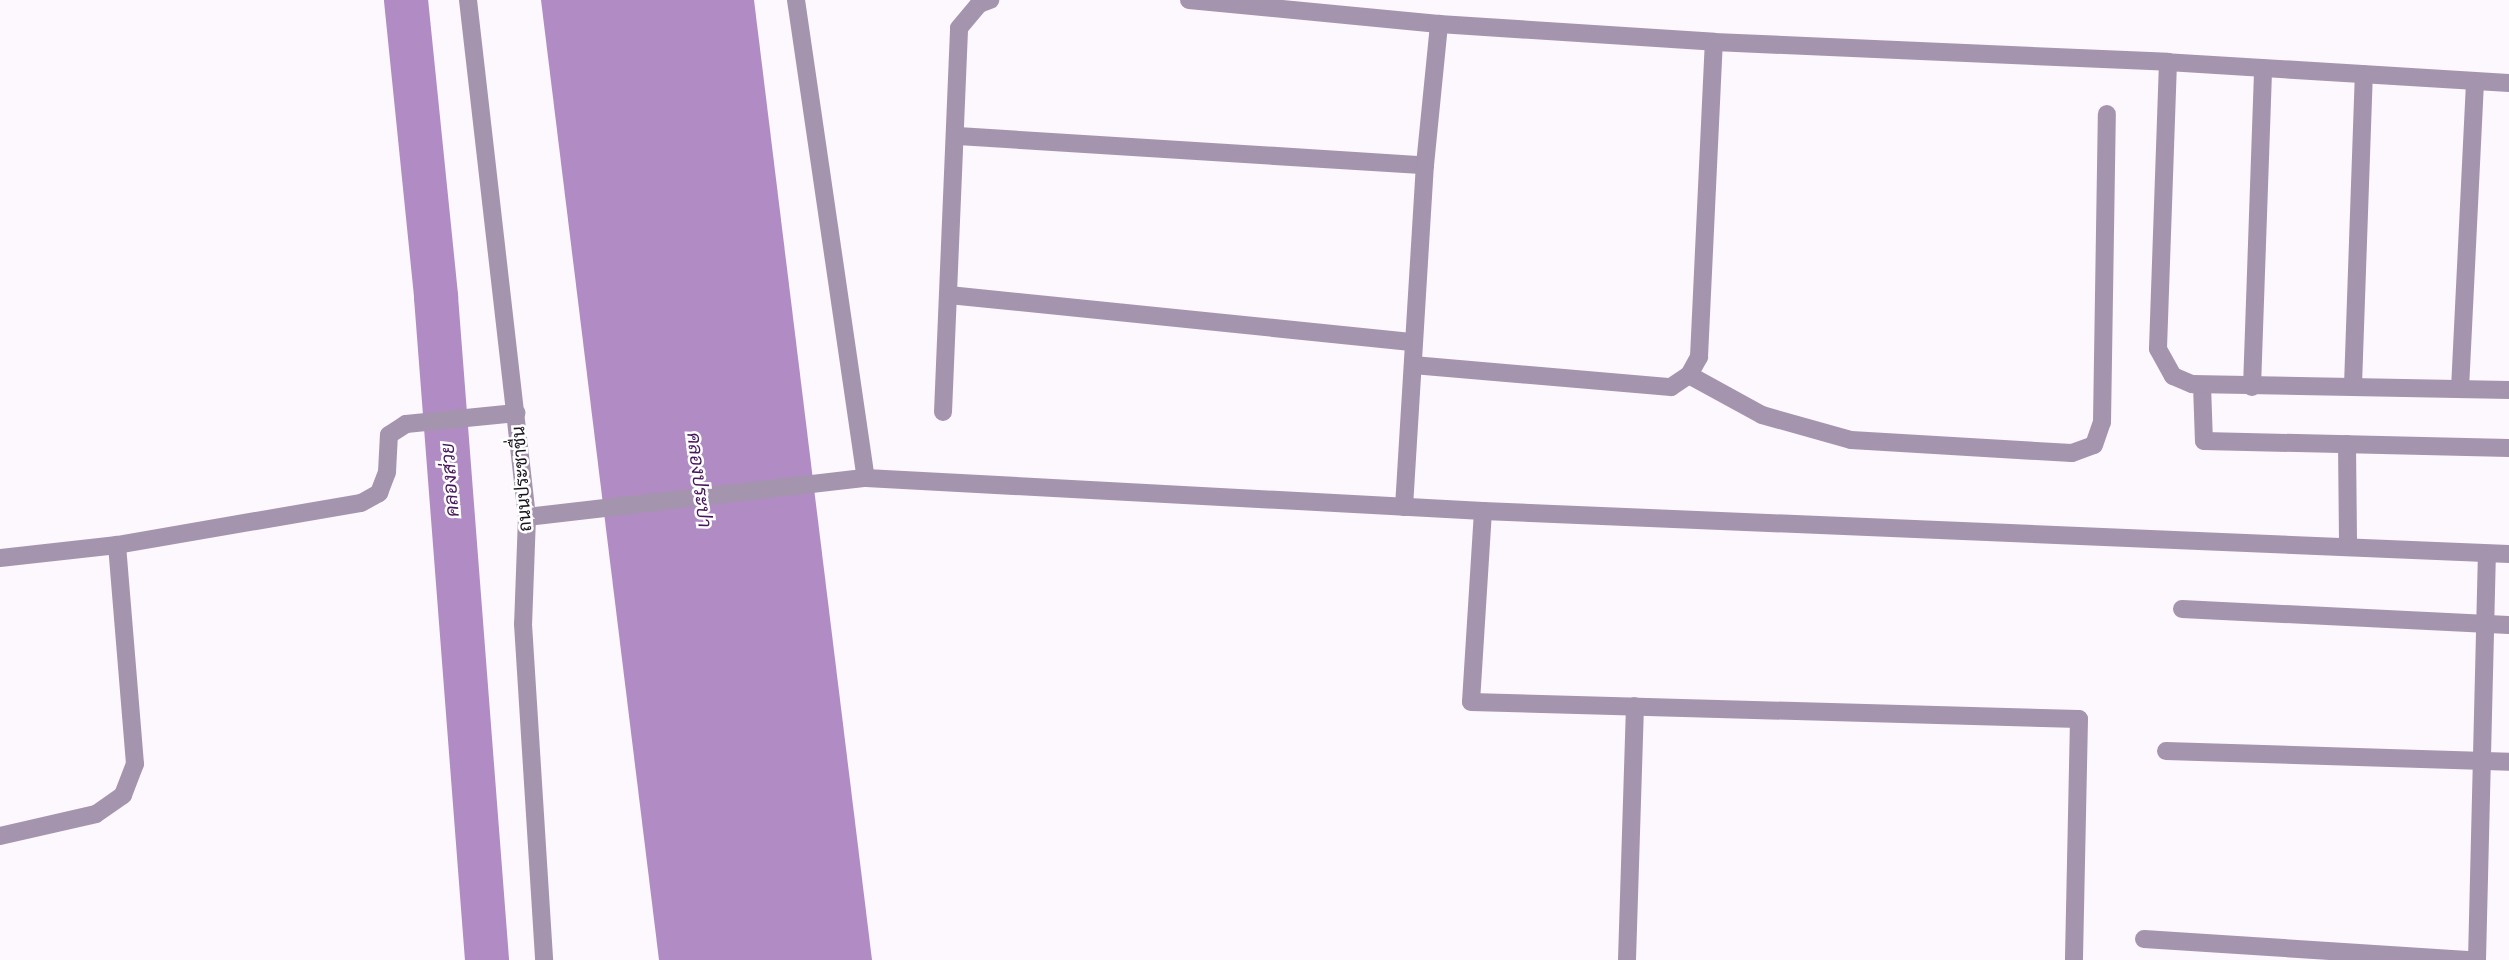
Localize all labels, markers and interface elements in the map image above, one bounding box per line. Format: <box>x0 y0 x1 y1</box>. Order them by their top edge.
street label: ถนนประชาชื่น <box>507 426 535 532</box>
water label: คลองประปา <box>682 431 716 529</box>
water label: คลองส่วย <box>436 442 464 518</box>

